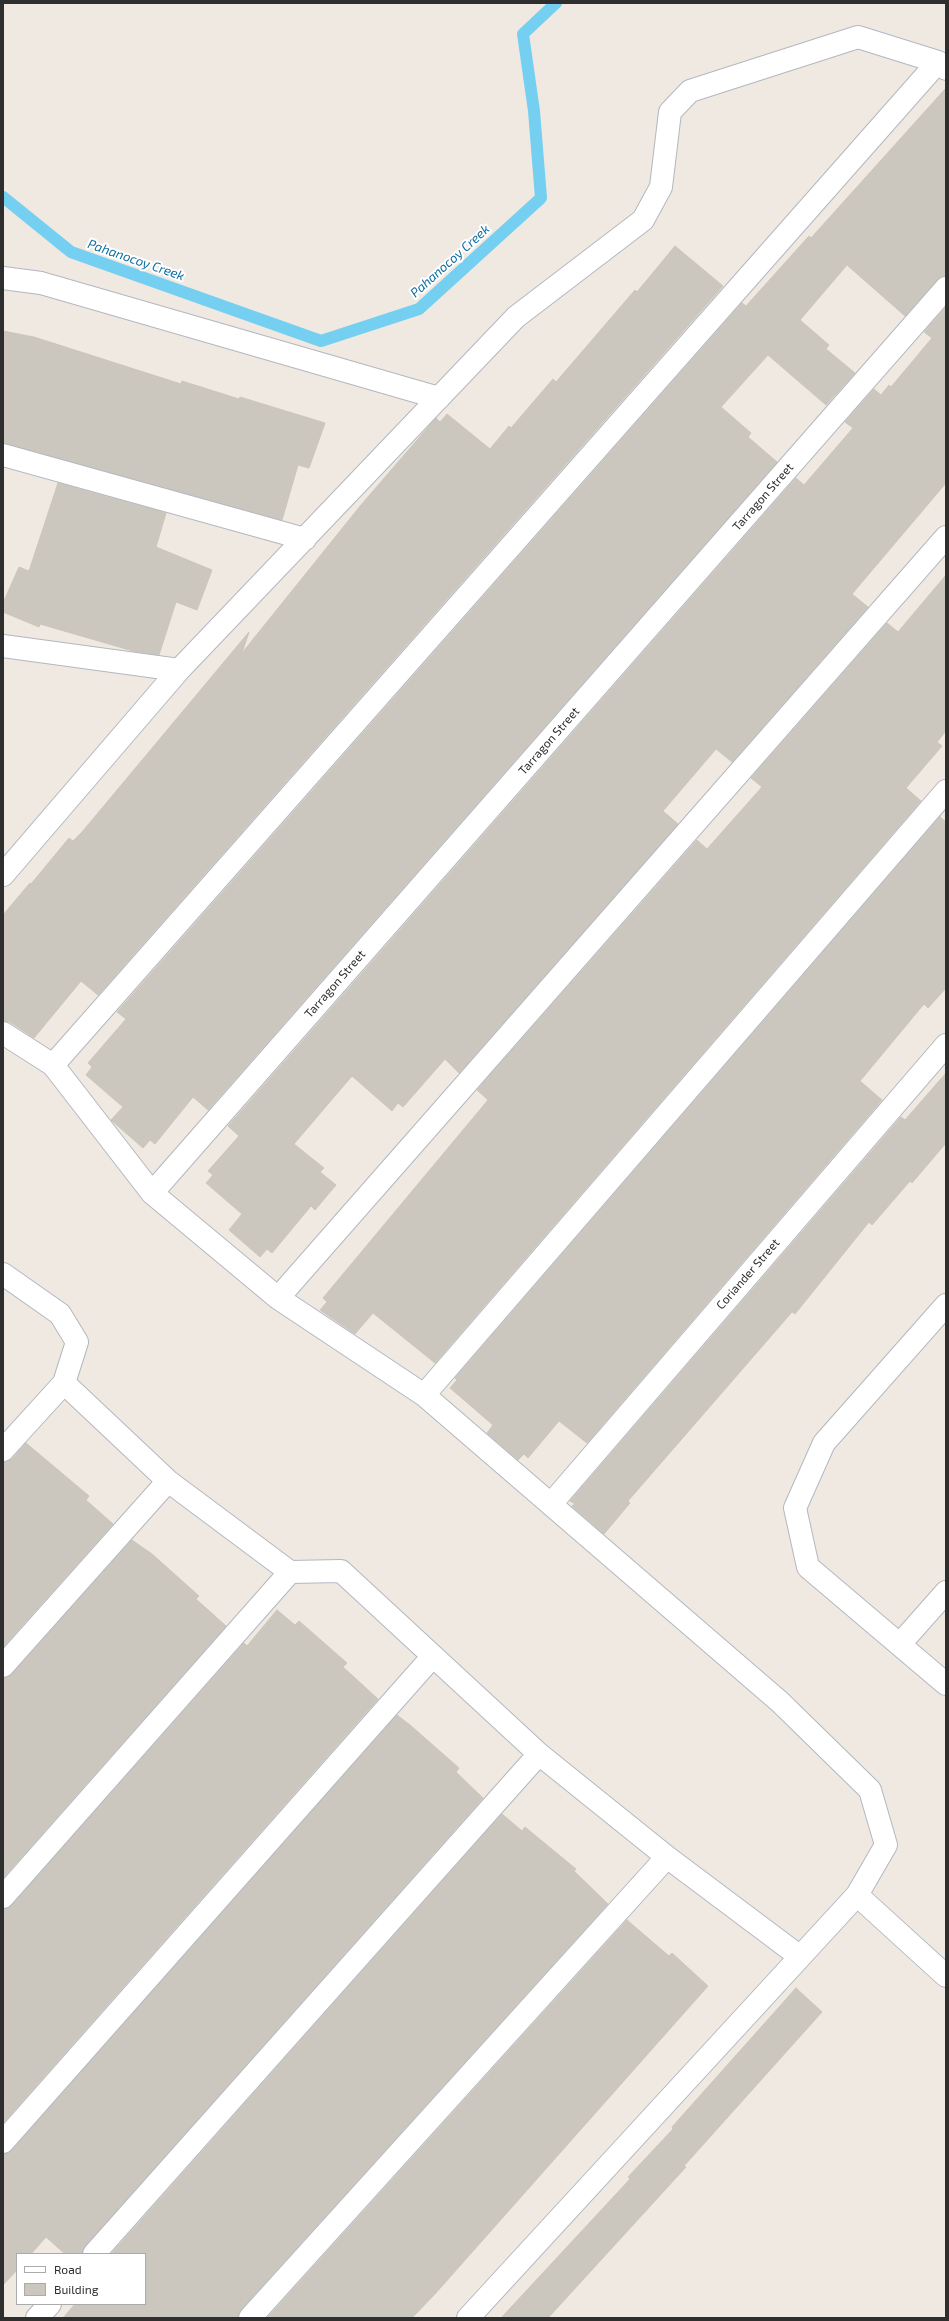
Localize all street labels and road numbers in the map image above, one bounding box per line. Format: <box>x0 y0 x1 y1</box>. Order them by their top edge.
street label: Tarragon Street <box>730 460 796 534</box>
street label: Tarragon Street <box>516 704 582 778</box>
street label: Tarragon Street <box>302 947 368 1021</box>
street label: Coriander Street <box>713 1236 783 1312</box>

